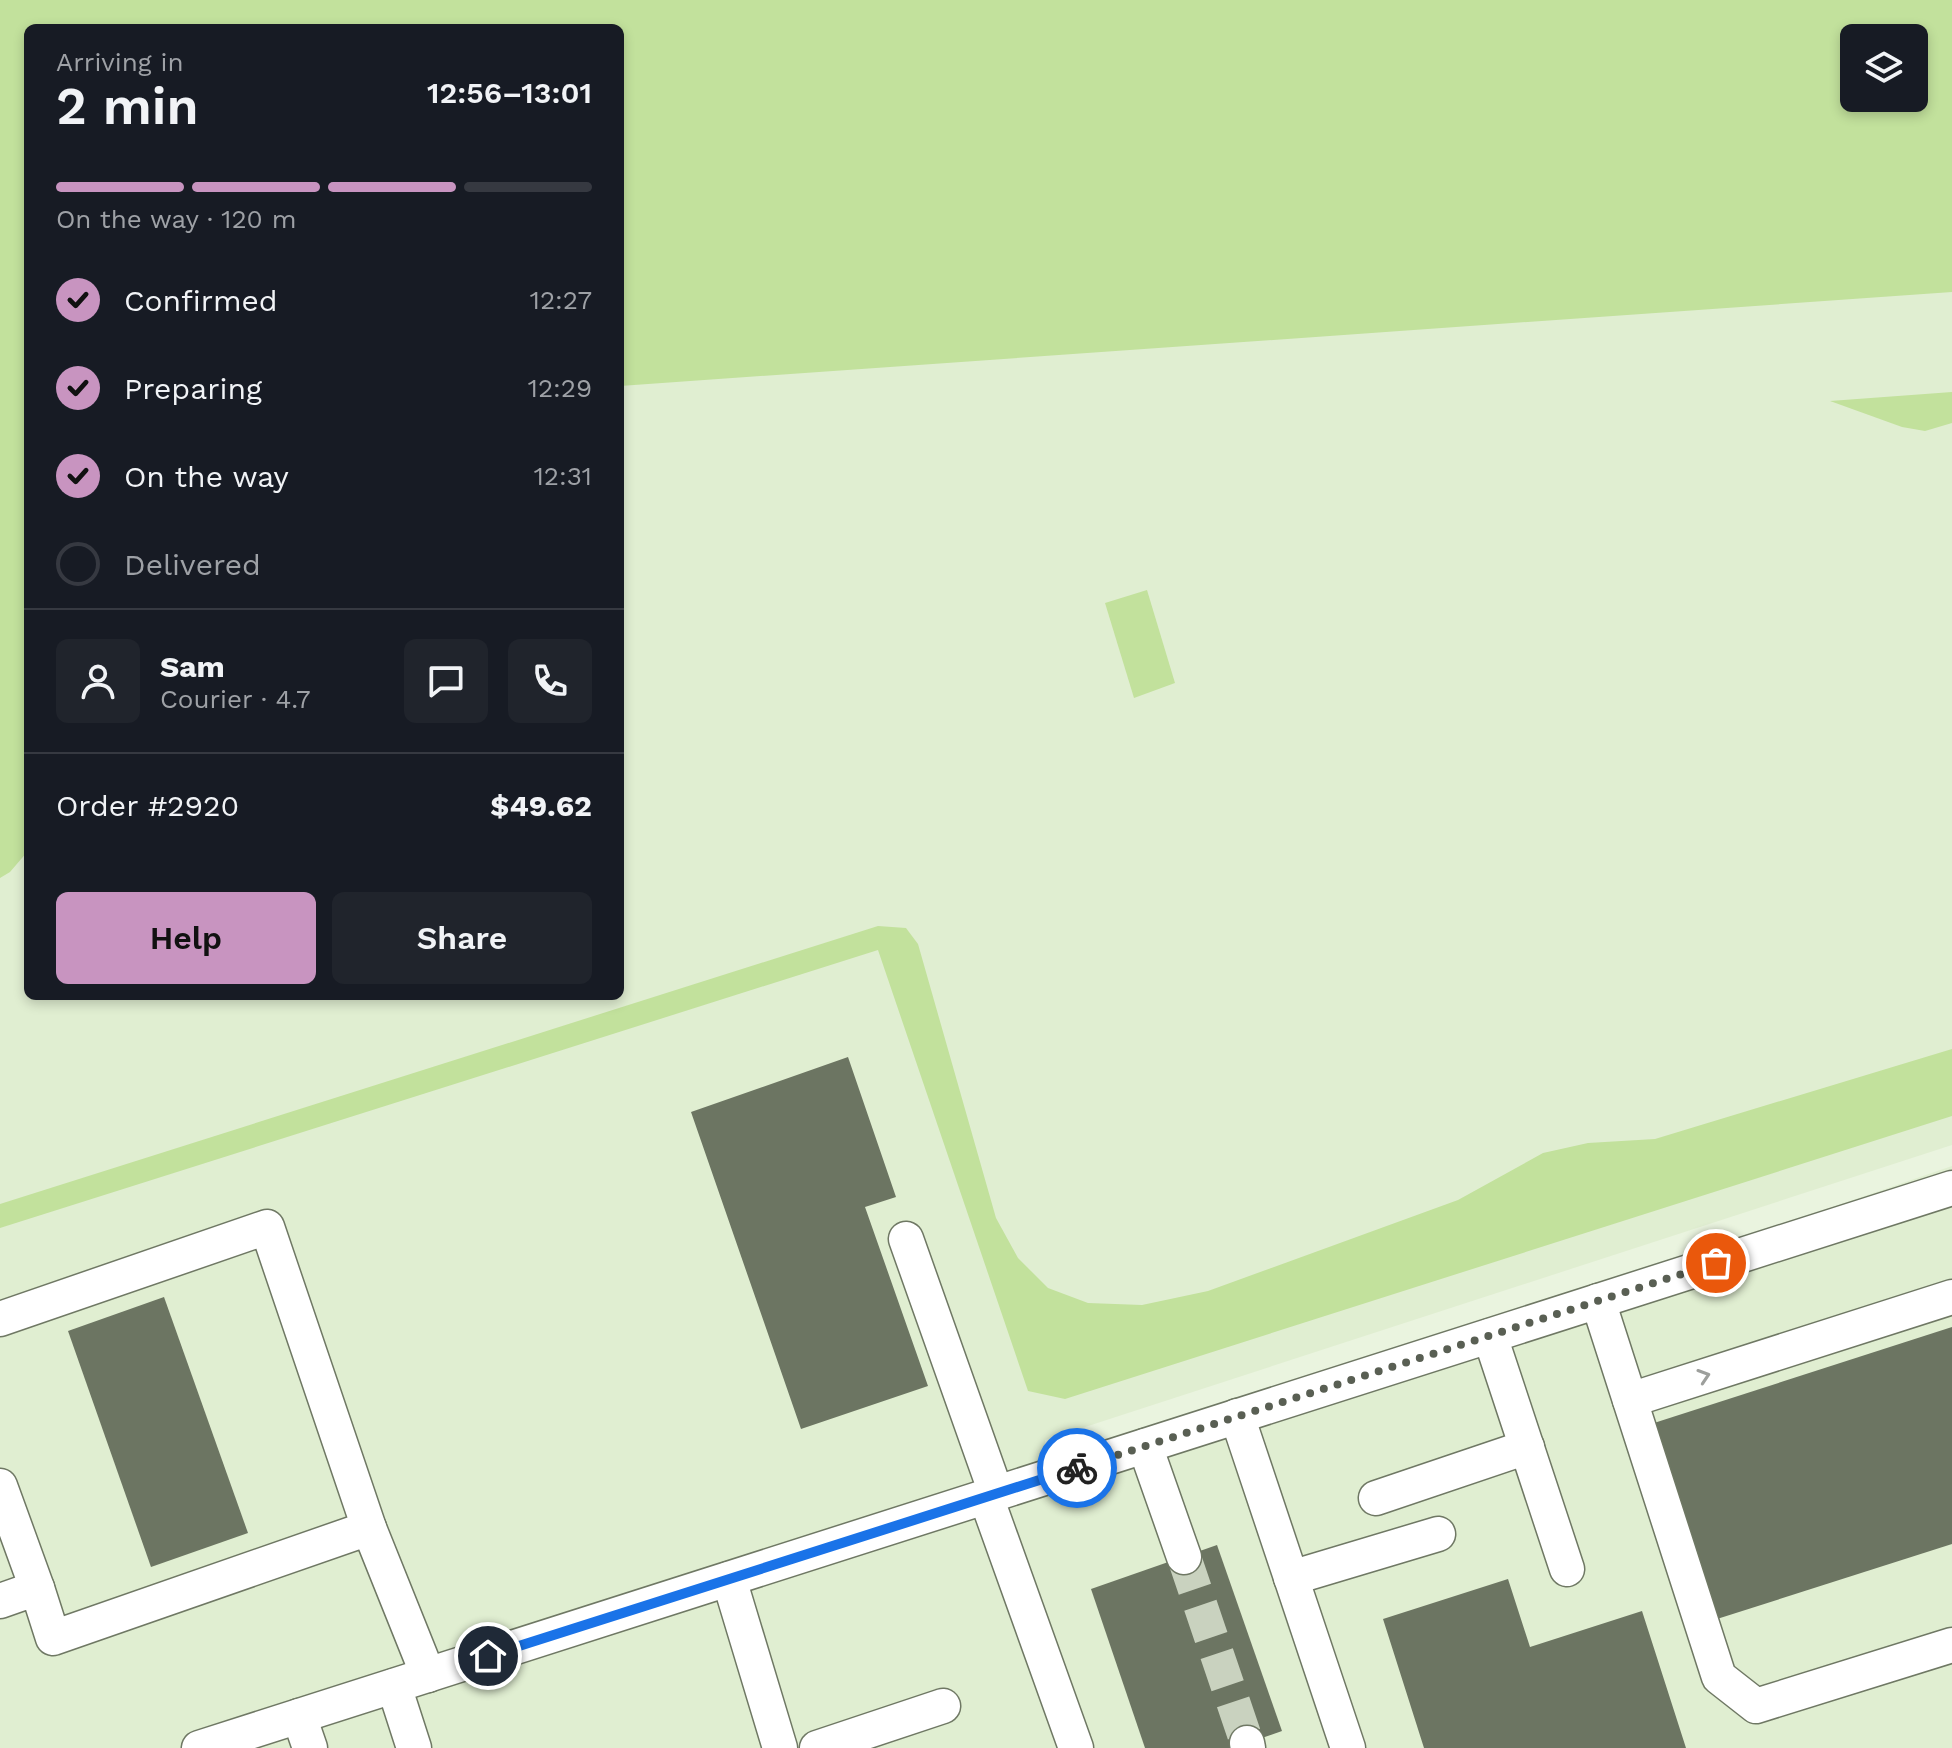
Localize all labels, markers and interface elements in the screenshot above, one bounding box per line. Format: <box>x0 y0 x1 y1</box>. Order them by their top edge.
map controls <box>1840 24 1928 112</box>
button: layers <box>1840 24 1928 112</box>
text: Arriving in <box>56 47 184 77</box>
text: 12:56–13:01 <box>427 75 592 110</box>
text: 2 min <box>56 76 199 137</box>
text: On the way · 120 m <box>56 204 296 234</box>
icon: check <box>56 278 100 322</box>
text: Confirmed <box>124 283 278 318</box>
text: 12:27 <box>530 285 592 315</box>
icon: check <box>56 366 100 410</box>
text: Preparing <box>124 371 262 406</box>
text: 12:29 <box>528 373 592 403</box>
icon: check <box>56 454 100 498</box>
text: On the way <box>124 459 289 494</box>
text: 12:31 <box>534 461 592 491</box>
text: Delivered <box>124 547 261 582</box>
button: person <box>56 639 140 723</box>
button: chat <box>404 639 488 723</box>
button: phone <box>508 639 592 723</box>
text: Sam <box>160 649 225 684</box>
text: Courier · 4.7 <box>160 684 310 714</box>
text: Order #2920 <box>56 788 239 823</box>
text: $49.62 <box>490 788 592 823</box>
button: Help <box>56 892 316 984</box>
button: Share <box>332 892 592 984</box>
pin <box>1682 1229 1750 1297</box>
icon: bag <box>1694 1241 1738 1285</box>
one-way arrow <box>1697 1369 1710 1385</box>
courier <box>1037 1428 1117 1508</box>
icon: bike <box>1055 1446 1099 1490</box>
pin <box>454 1622 522 1690</box>
icon: home <box>466 1634 510 1678</box>

